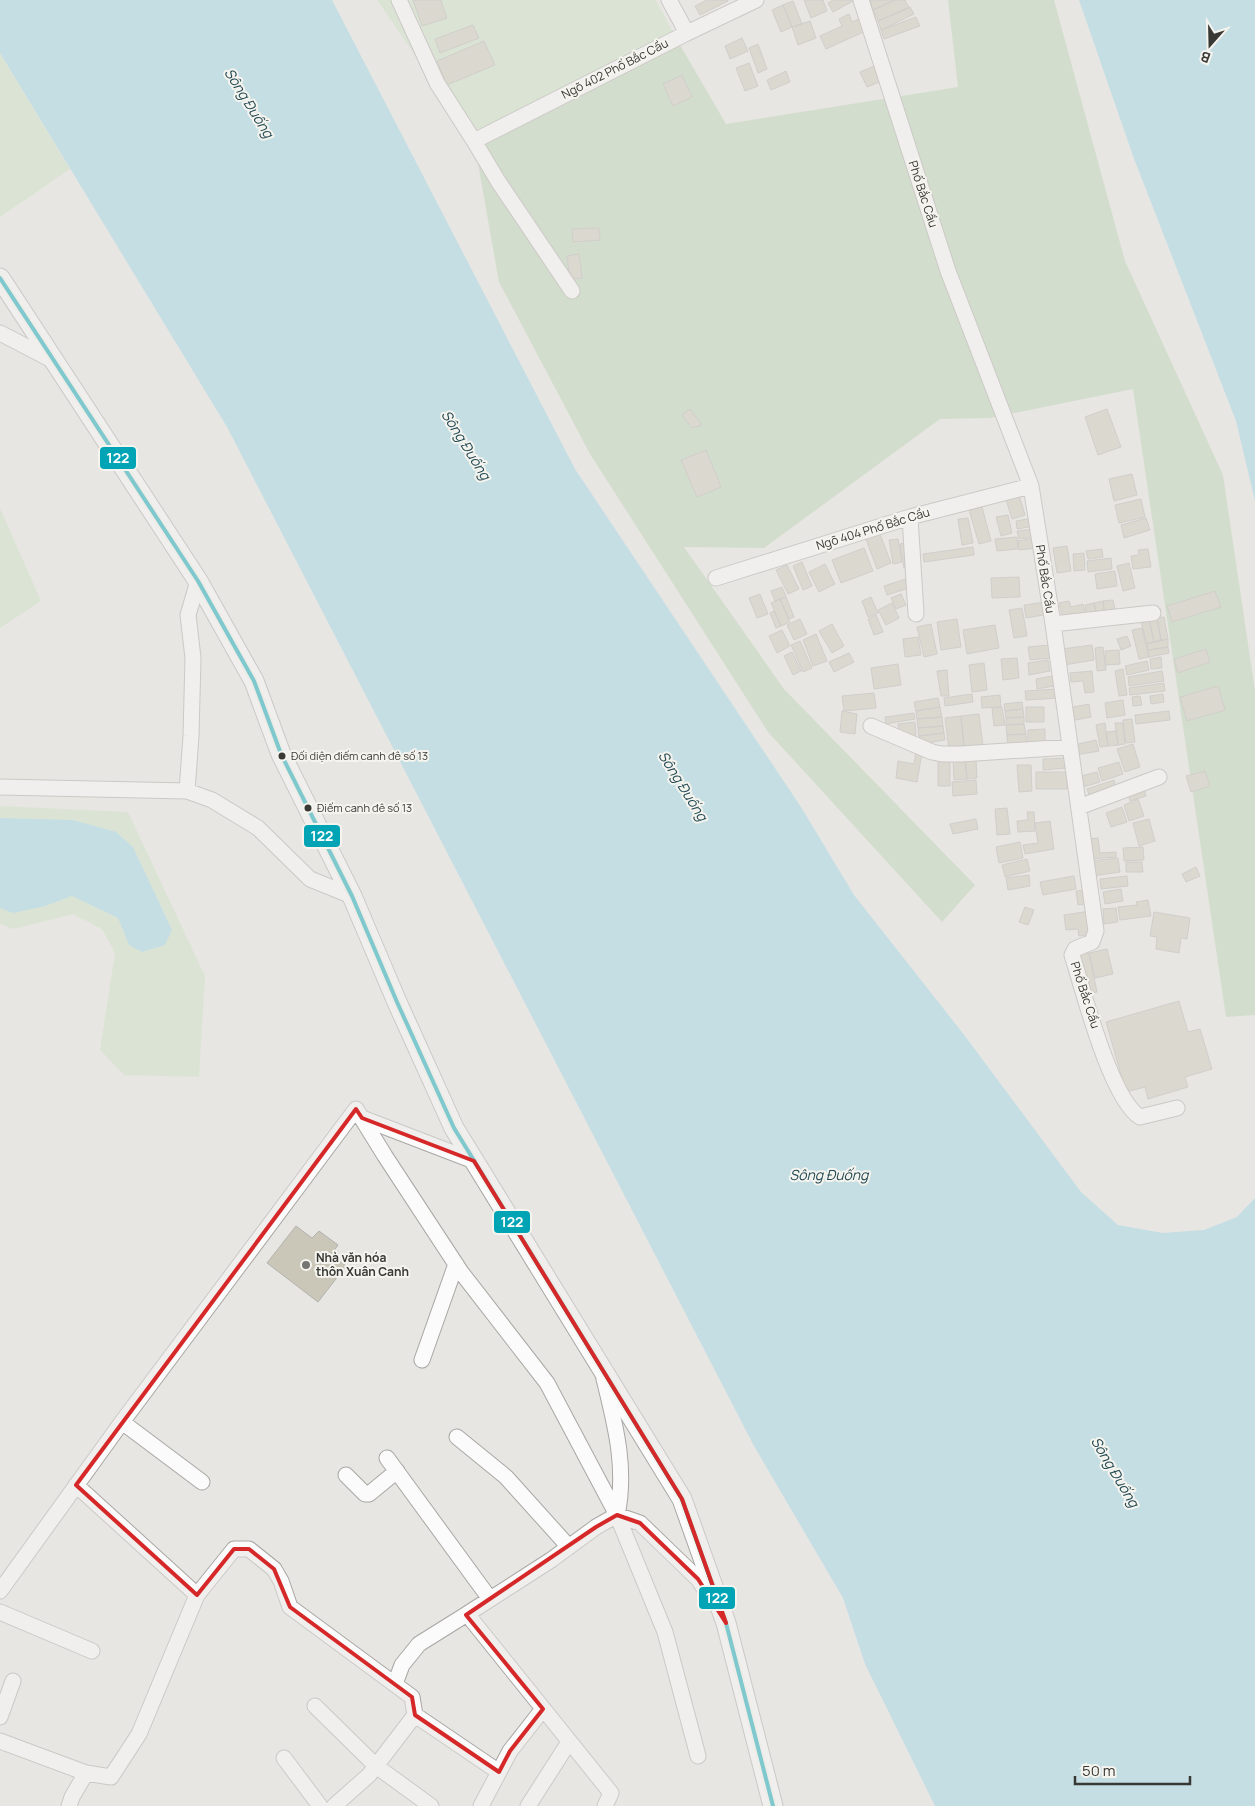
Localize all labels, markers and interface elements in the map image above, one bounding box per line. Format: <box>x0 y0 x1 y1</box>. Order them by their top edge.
north arrow <box>1185 20 1235 70</box>
street label: Ngõ 402 Phố Bắc Cầu <box>558 34 671 103</box>
text: B <box>1198 47 1213 68</box>
water label: Sông Đuống <box>220 64 279 143</box>
street label: Phố Bắc Cầu <box>905 158 942 229</box>
water label: Sông Đuống <box>437 406 496 485</box>
line badge: 122 <box>99 446 137 470</box>
text: 122 <box>107 448 129 467</box>
street label: Ngõ 404 Phố Bắc Cầu <box>814 503 932 554</box>
street label: Phố Bắc Cầu <box>1032 543 1059 614</box>
water label: Sông Đuống <box>654 747 713 826</box>
place label: Đối diện điếm canh đê số 13 <box>291 748 428 763</box>
marker: Đối diện điếm canh đê số 13 <box>277 751 287 761</box>
place label: Điếm canh đê số 13 <box>317 800 412 815</box>
marker: Điếm canh đê số 13 <box>303 803 313 813</box>
line badge: 122 <box>303 824 341 848</box>
text: 122 <box>311 826 333 845</box>
street label: Phố Bắc Cầu <box>1067 959 1104 1030</box>
water label: Sông Đuống <box>790 1165 870 1184</box>
line badge: 122 <box>493 1210 531 1234</box>
text: 122 <box>501 1212 523 1231</box>
place label: Nhà văn hóa thôn Xuân Canh <box>316 1249 409 1280</box>
marker: Nhà văn hóa thôn Xuân Canh <box>300 1259 312 1271</box>
water label: Sông Đuống <box>1087 1433 1145 1512</box>
line badge: 122 <box>698 1586 736 1610</box>
text: 122 <box>706 1588 728 1607</box>
scale bar <box>1075 1754 1190 1786</box>
text: 50 m <box>1082 1760 1116 1781</box>

